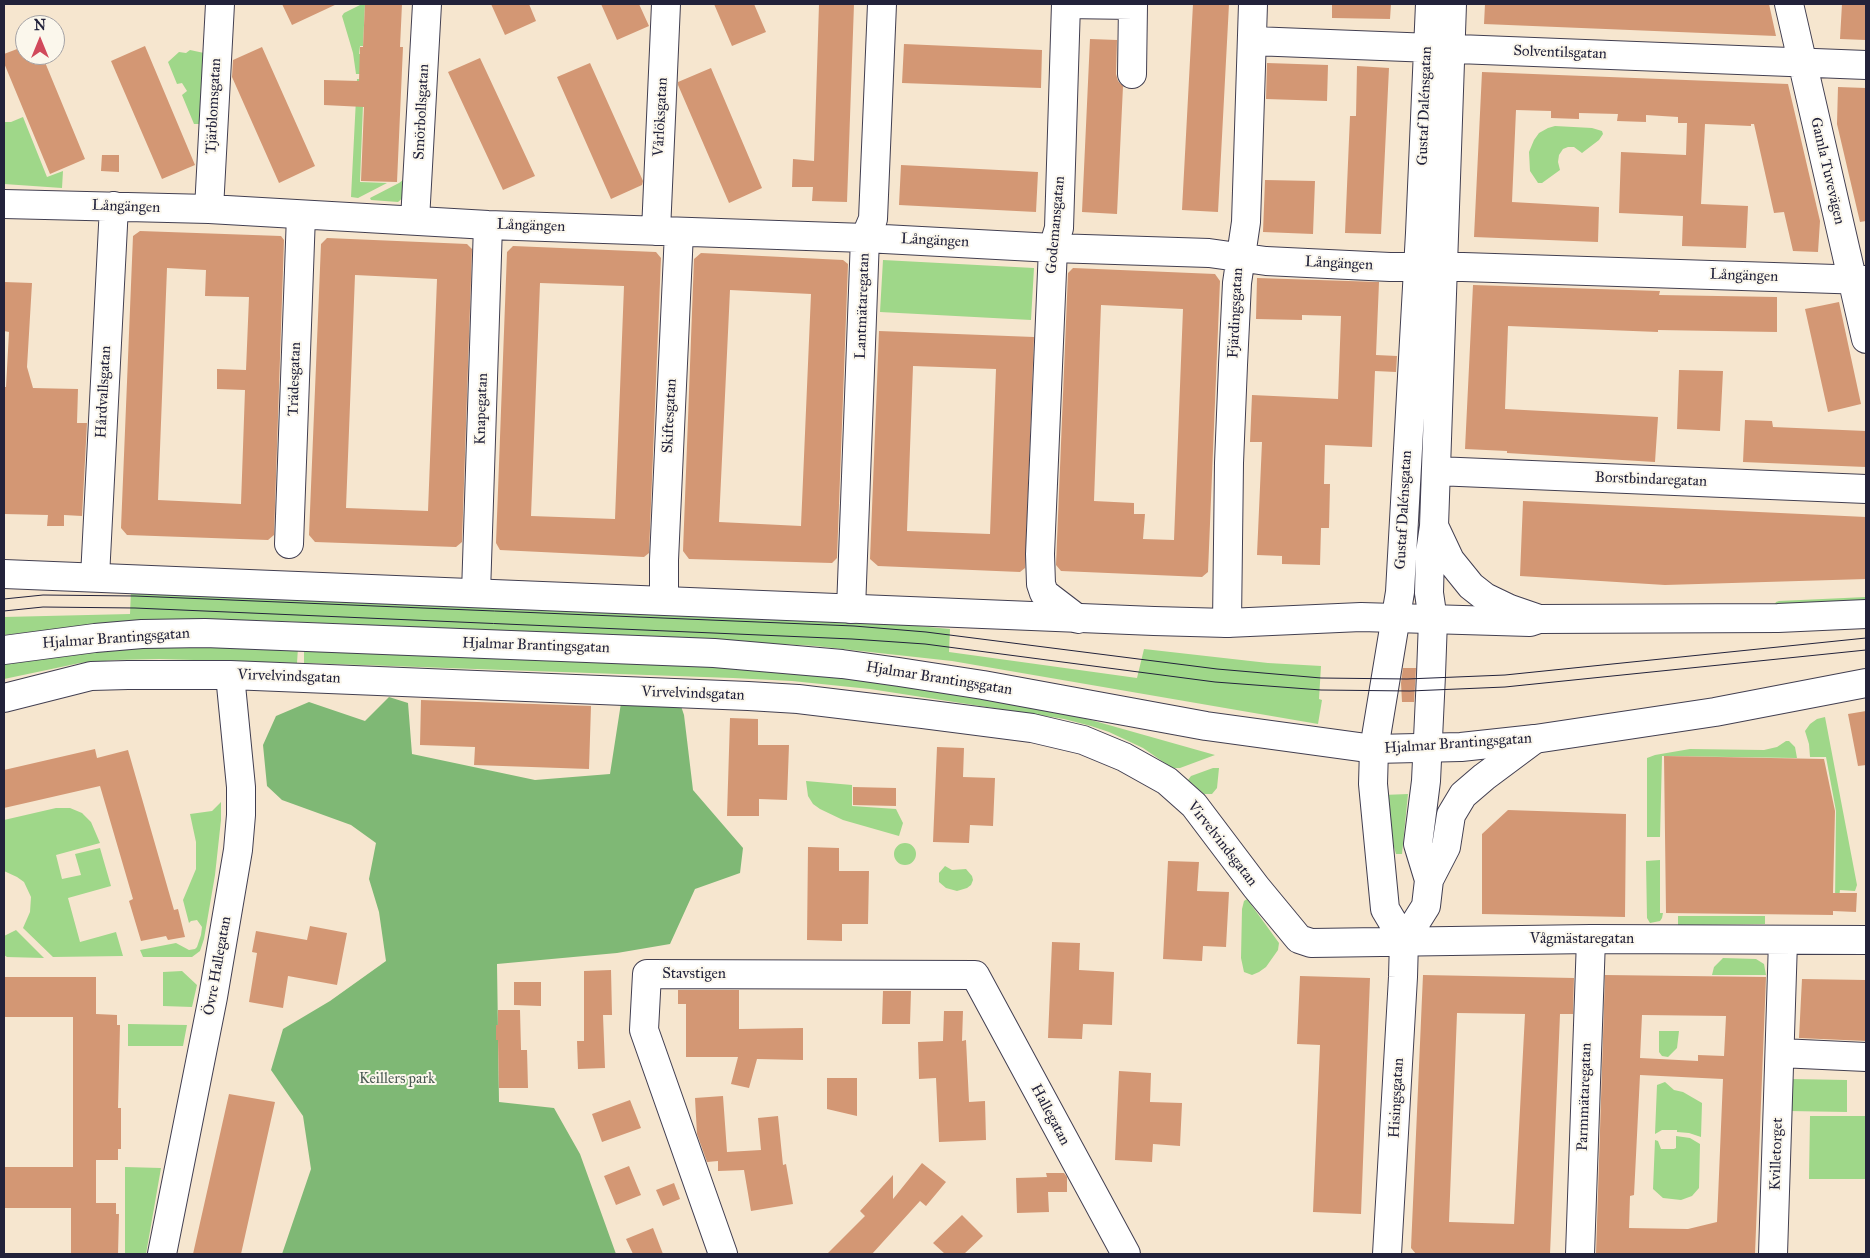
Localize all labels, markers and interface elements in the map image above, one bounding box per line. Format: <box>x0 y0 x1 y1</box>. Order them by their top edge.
north arrow <box>15 15 65 65</box>
text: N <box>34 17 46 34</box>
street label: Solventilsgatan <box>1513 42 1607 64</box>
street label: Gustaf Dalénsgatan <box>1414 46 1436 166</box>
street label: Tjärblomsgatan <box>203 58 225 154</box>
street label: Smörbollsgatan <box>411 64 433 160</box>
street label: Vårlöksgatan <box>650 77 672 157</box>
street label: Gamla Tuvevägen <box>1806 116 1848 226</box>
street label: Godemansgatan <box>1043 175 1069 275</box>
street label: Långängen <box>92 197 160 217</box>
street label: Långängen <box>497 216 565 236</box>
street label: Långängen <box>900 230 970 252</box>
street label: Lantmätaregatan <box>852 253 874 359</box>
street label: Långängen <box>1304 253 1374 275</box>
street label: Långängen <box>1710 266 1778 286</box>
street label: Fjärdingsgatan <box>1225 267 1247 359</box>
street label: Trädesgatan <box>285 342 305 416</box>
street label: Hårdvallsgatan <box>93 345 115 439</box>
street label: Knapegatan <box>472 373 492 445</box>
street label: Skiftesgatan <box>659 378 681 454</box>
street label: Gustaf Dalénsgatan <box>1392 450 1416 570</box>
street label: Borstbindaregatan <box>1595 469 1707 491</box>
street label: Hjalmar Brantingsgatan <box>42 625 190 653</box>
street label: Hjalmar Brantingsgatan <box>462 634 610 658</box>
street label: Hjalmar Brantingsgatan <box>865 659 1013 699</box>
street label: Virvelvindsgatan <box>237 666 341 688</box>
street label: Virvelvindsgatan <box>641 683 745 705</box>
street label: Hjalmar Brantingsgatan <box>1384 730 1532 758</box>
street label: Virvelvindsgatan <box>1183 798 1261 890</box>
street label: Övre Hallegatan <box>200 915 236 1017</box>
street label: Vågmästaregatan <box>1530 930 1634 948</box>
street label: Stavstigen <box>662 965 726 983</box>
street label: Parmmätaregatan <box>1574 1043 1596 1151</box>
street label: Hisingsgatan <box>1386 1057 1408 1139</box>
park label: Keillers park <box>359 1070 435 1088</box>
street label: Hallegatan <box>1026 1081 1074 1149</box>
street label: Kvilletorget <box>1767 1117 1787 1191</box>

